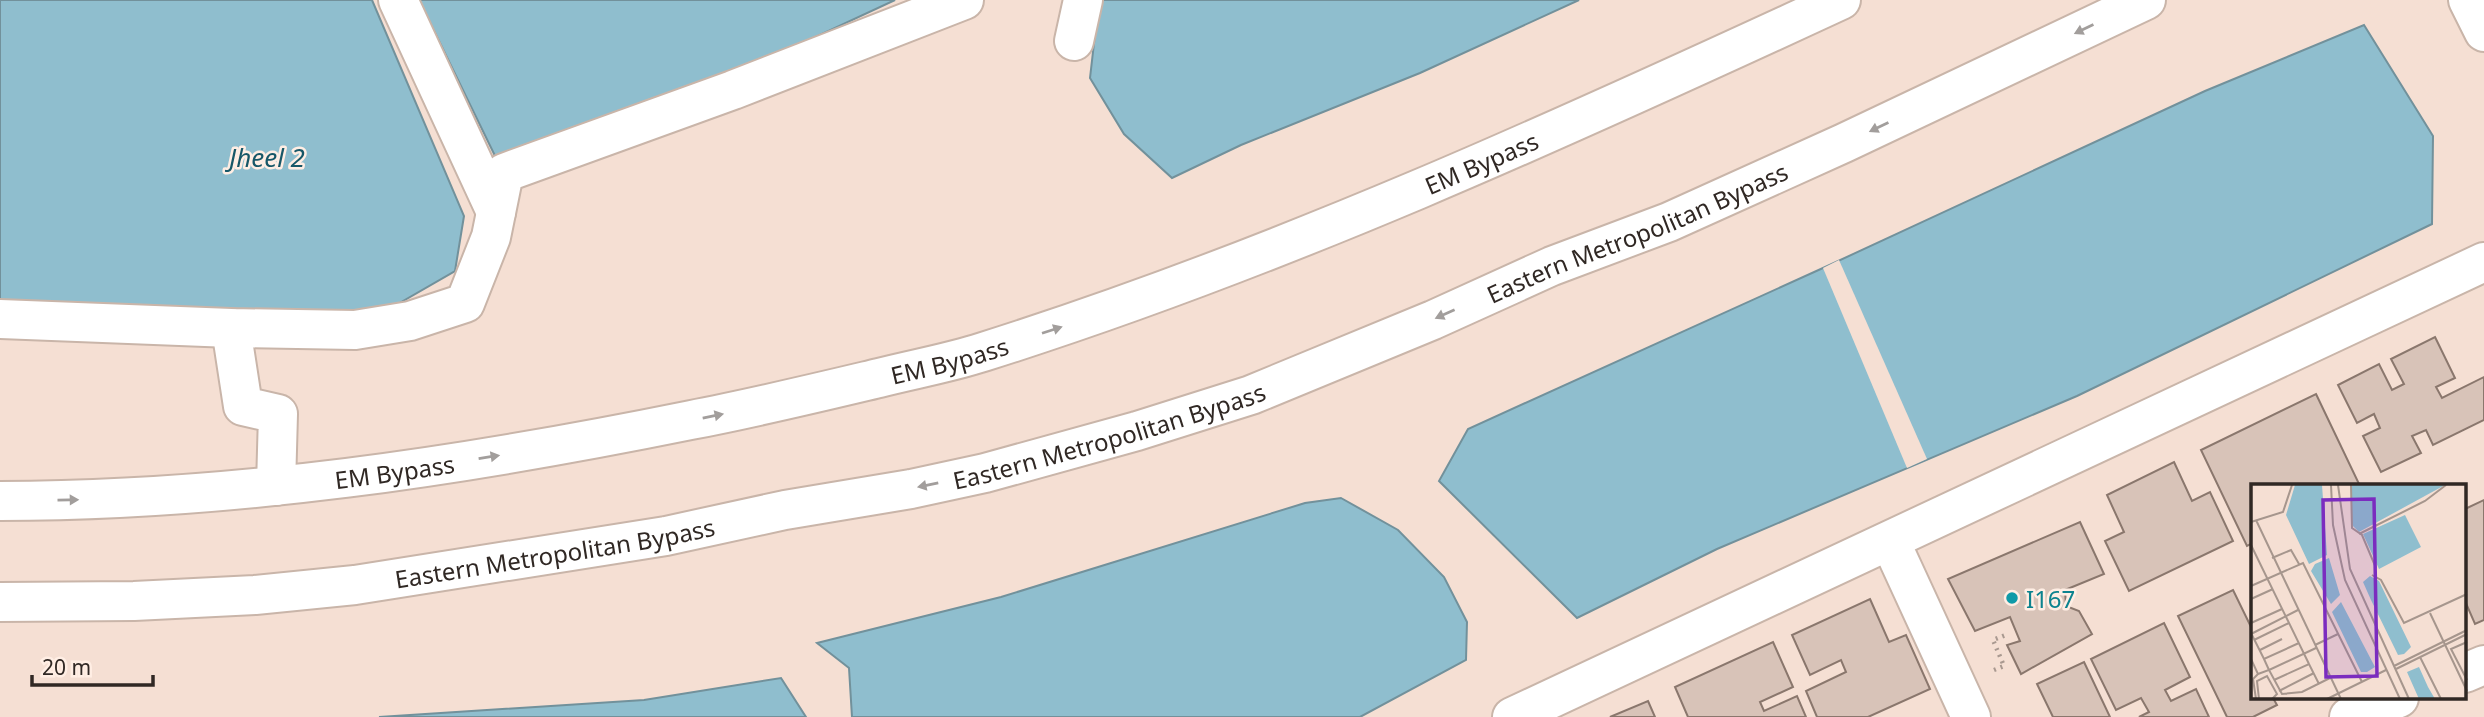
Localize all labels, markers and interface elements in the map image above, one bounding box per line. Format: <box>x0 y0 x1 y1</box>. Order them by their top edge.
one-way arrow <box>2074 23 2094 34</box>
one-way arrow <box>1868 122 1889 133</box>
street label: EM Bypass <box>1419 123 1543 201</box>
water label: Jheel 2 <box>224 139 305 175</box>
street label: Eastern Metropolitan Bypass <box>1481 154 1793 310</box>
one-way arrow <box>1435 308 1455 320</box>
one-way arrow <box>1041 324 1062 334</box>
street label: EM Bypass <box>887 329 1012 391</box>
street label: Eastern Metropolitan Bypass <box>950 374 1270 496</box>
one-way arrow <box>702 410 724 421</box>
street label: EM Bypass <box>333 446 457 496</box>
one-way arrow <box>478 451 500 462</box>
one-way arrow <box>917 480 939 491</box>
inset map <box>2251 484 2466 700</box>
one-way arrow <box>57 494 79 506</box>
street label: Eastern Metropolitan Bypass <box>393 509 718 595</box>
place label: I167 <box>2026 582 2075 615</box>
marker: I167 <box>2004 590 2020 606</box>
scale bar <box>32 644 152 688</box>
text: 20 m <box>42 653 91 681</box>

